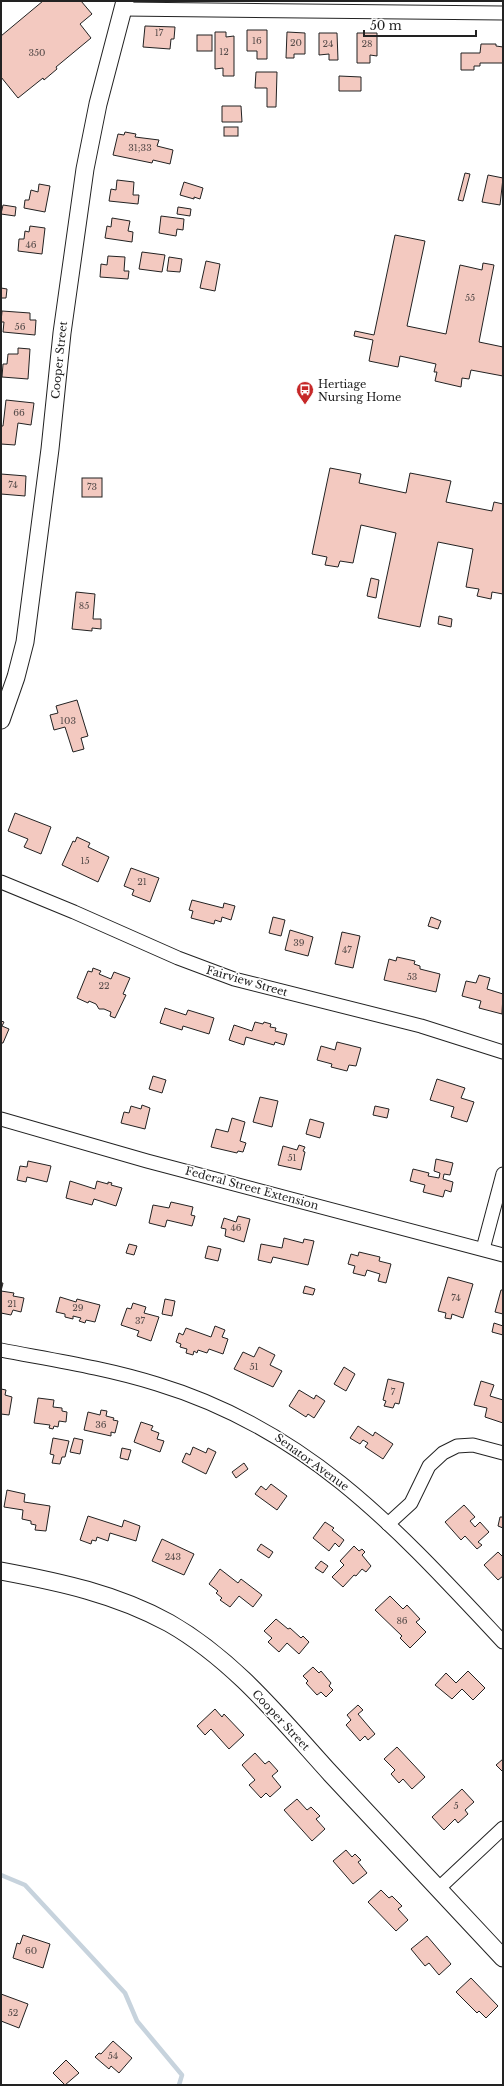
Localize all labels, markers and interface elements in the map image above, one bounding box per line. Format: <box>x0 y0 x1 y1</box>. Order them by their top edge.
scale bar <box>364 12 476 38</box>
text: 50 m <box>370 18 402 33</box>
house number: 17 <box>155 27 164 38</box>
house number: 16 <box>252 35 262 46</box>
house number: 20 <box>290 37 302 48</box>
house number: 24 <box>323 38 333 49</box>
house number: 28 <box>362 38 373 49</box>
house number: 12 <box>219 46 229 57</box>
house number: 350 <box>28 47 46 58</box>
house number: 31;33 <box>128 142 152 153</box>
house number: 46 <box>25 239 37 250</box>
house number: 55 <box>465 292 475 303</box>
street label: Cooper Street <box>48 320 70 400</box>
house number: 56 <box>15 321 26 332</box>
place label: Hertiage Nursing Home <box>318 377 401 404</box>
bus stop icon: Hertiage Nursing Home <box>295 380 315 405</box>
house number: 66 <box>13 407 25 418</box>
house number: 74 <box>8 479 18 490</box>
house number: 73 <box>87 481 97 492</box>
house number: 85 <box>79 600 89 611</box>
house number: 103 <box>60 715 76 726</box>
house number: 15 <box>80 855 90 866</box>
house number: 21 <box>137 876 147 887</box>
house number: 39 <box>293 937 305 948</box>
house number: 47 <box>342 944 352 955</box>
street label: Fairview Street <box>205 963 290 1000</box>
house number: 53 <box>407 971 417 982</box>
house number: 22 <box>98 980 110 991</box>
house number: 51 <box>287 1152 297 1163</box>
street label: Federal Street Extension <box>184 1163 321 1213</box>
house number: 46 <box>230 1222 242 1233</box>
house number: 74 <box>451 1292 461 1303</box>
house number: 21 <box>7 1298 17 1309</box>
house number: 29 <box>72 1302 84 1313</box>
house number: 37 <box>135 1315 146 1326</box>
house number: 51 <box>249 1361 259 1372</box>
house number: 7 <box>391 1386 396 1397</box>
house number: 36 <box>95 1419 107 1430</box>
street label: Senator Avenue <box>272 1430 352 1494</box>
house number: 243 <box>165 1551 181 1562</box>
house number: 86 <box>396 1615 408 1626</box>
street label: Cooper Street <box>249 1687 313 1754</box>
house number: 5 <box>453 1800 459 1811</box>
house number: 60 <box>25 1945 37 1956</box>
house number: 52 <box>8 2007 18 2018</box>
house number: 54 <box>108 2050 118 2061</box>

